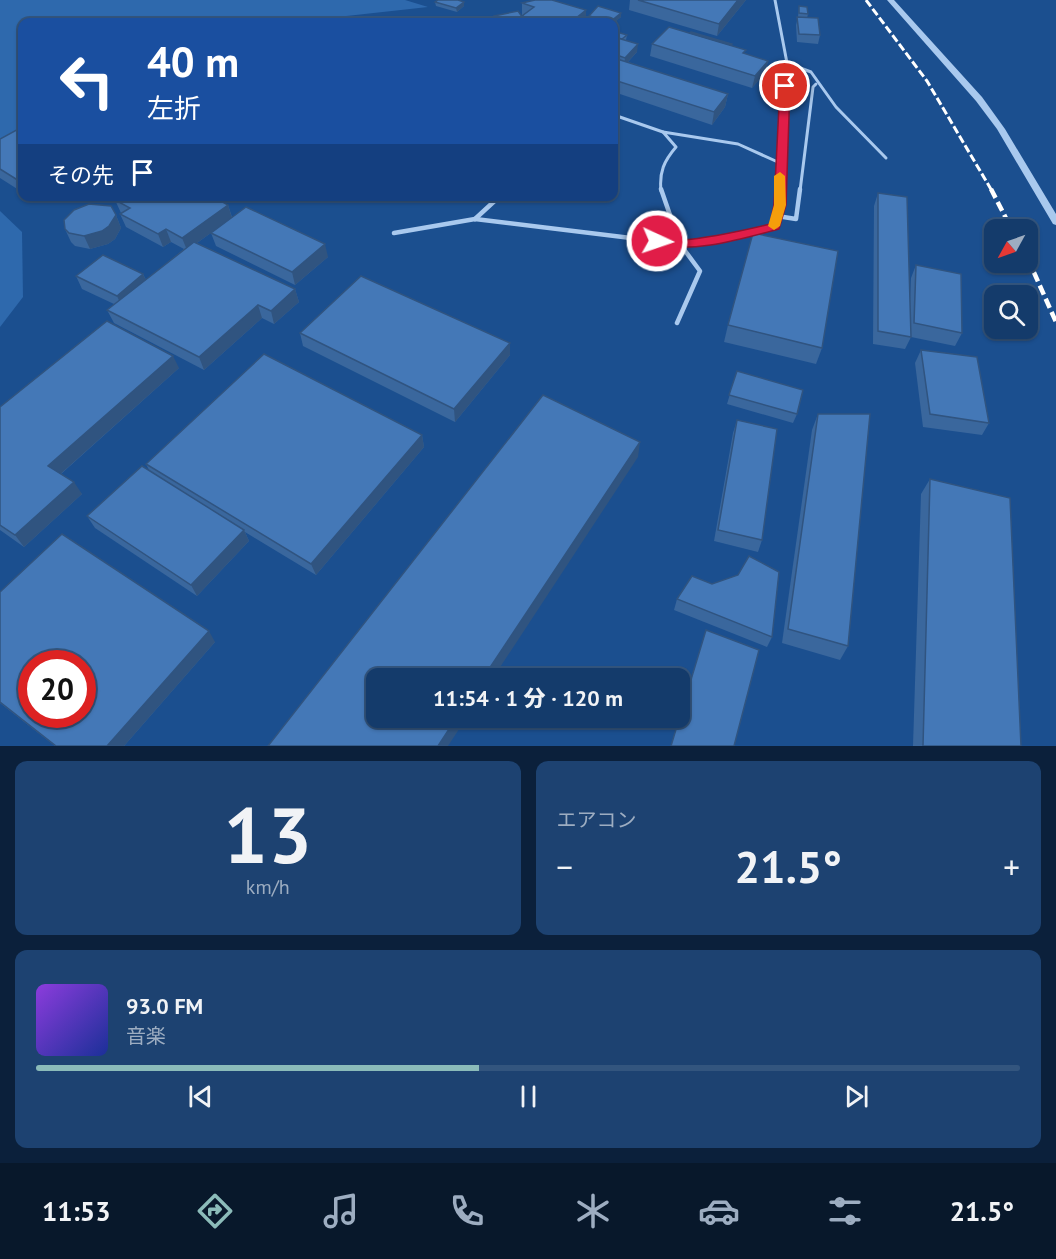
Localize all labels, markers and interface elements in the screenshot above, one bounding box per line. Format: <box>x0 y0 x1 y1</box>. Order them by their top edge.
text: 40 m <box>147 34 239 89</box>
icon: left <box>48 42 126 120</box>
pin <box>759 60 810 111</box>
icon: arrive <box>768 69 801 102</box>
text: 左折 <box>147 91 201 125</box>
icon: arrive <box>126 156 159 189</box>
text: その先 <box>48 161 114 189</box>
position arrow <box>625 209 689 273</box>
north arrow <box>984 219 1038 273</box>
map controls <box>984 219 1038 339</box>
button: search <box>984 285 1038 339</box>
speed limit sign: 20 <box>18 650 96 728</box>
text: 11:54 · 1 分 · 120 m <box>433 684 623 712</box>
text: 13 <box>224 784 312 885</box>
text: エアコン <box>557 807 637 833</box>
text: 21.5° <box>735 837 842 895</box>
text: − <box>557 845 573 888</box>
text: + <box>1003 845 1020 888</box>
text: km/h <box>246 874 290 900</box>
text: 93.0 FM <box>126 992 203 1020</box>
text: 音楽 <box>126 1023 166 1049</box>
icon: previous <box>184 1080 217 1113</box>
icon: pause <box>512 1080 545 1113</box>
icon: next <box>840 1080 873 1113</box>
icon: directions <box>194 1190 236 1232</box>
icon: music <box>320 1190 362 1232</box>
icon: phone <box>446 1190 488 1232</box>
icon: climate <box>572 1190 614 1232</box>
icon: car <box>698 1190 740 1232</box>
icon: filters <box>824 1190 866 1232</box>
text: 11:53 <box>42 1194 110 1228</box>
text: 21.5° <box>950 1194 1014 1228</box>

